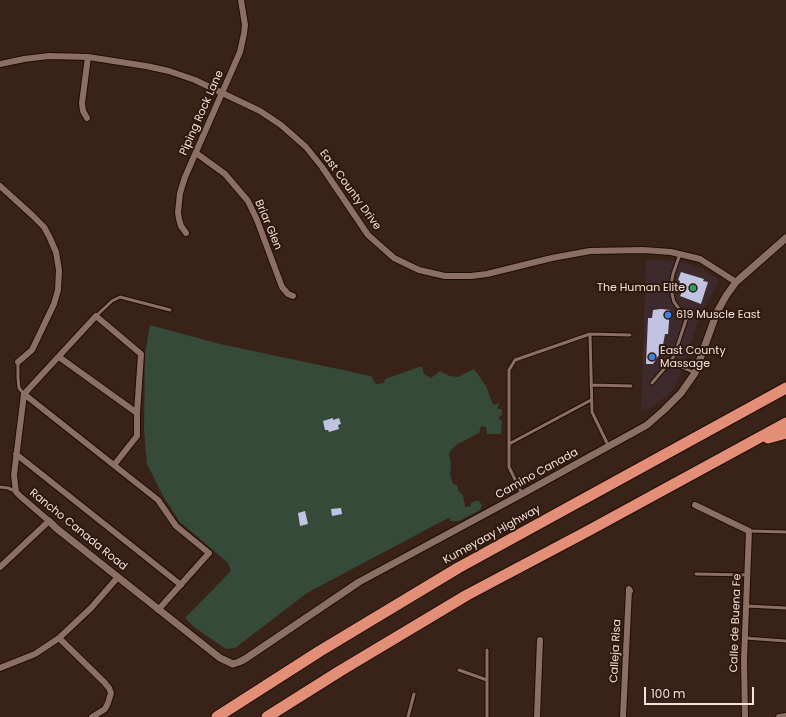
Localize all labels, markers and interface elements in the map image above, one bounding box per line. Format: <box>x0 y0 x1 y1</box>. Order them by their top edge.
street label: Piping Rock Lane <box>177 68 227 158</box>
street label: East County Drive <box>316 147 384 233</box>
street label: Briar Glen <box>252 198 284 252</box>
place label: The Human Elite <box>597 281 685 295</box>
marker: The Human Elite <box>688 283 698 293</box>
place label: 619 Muscle East <box>676 308 761 322</box>
marker: 619 Muscle East <box>663 310 673 320</box>
place label: East County Massage <box>660 344 726 370</box>
marker: East County Massage <box>647 352 657 362</box>
street label: Camino Canada <box>493 446 581 502</box>
street label: Rancho Canada Road <box>27 487 129 573</box>
street label: Kumeyaay Highway <box>441 503 543 567</box>
street label: Calle de Buena Fe <box>728 573 744 673</box>
street label: Calleja Risa <box>608 619 624 683</box>
scale bar <box>646 679 756 705</box>
text: 100 m <box>651 685 685 702</box>

